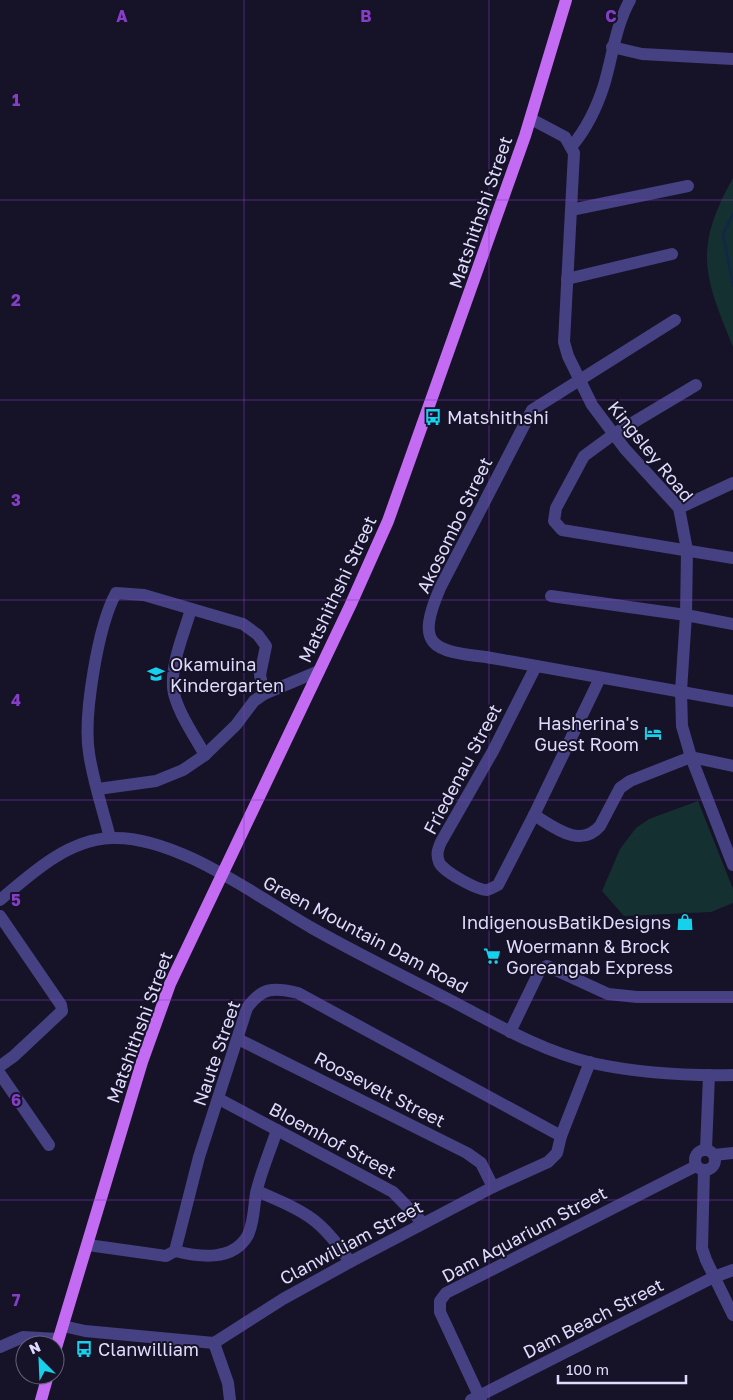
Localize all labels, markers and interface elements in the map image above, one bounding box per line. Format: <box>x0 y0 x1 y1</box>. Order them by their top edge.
text: A <box>116 6 128 26</box>
text: B <box>360 6 372 26</box>
text: C <box>605 6 617 26</box>
text: 1 <box>12 90 20 110</box>
street label: Matshithshi Street <box>444 133 516 291</box>
text: 2 <box>11 290 21 310</box>
street label: Kingsley Road <box>604 396 698 506</box>
place label: Matshithshi <box>447 406 549 428</box>
bus stop icon: Matshithshi <box>423 407 443 427</box>
street label: Akosombo Street <box>412 453 496 597</box>
text: 3 <box>11 490 21 510</box>
street label: Matshithshi Street <box>293 512 381 666</box>
place label: Okamuina Kindergarten <box>170 653 284 696</box>
school or university icon: Okamuina Kindergarten <box>146 664 166 684</box>
text: 4 <box>11 690 21 710</box>
street label: Friedenau Street <box>418 700 506 838</box>
place label: Hasherina's Guest Room <box>534 712 639 755</box>
hotel icon: Hasherina's Guest Room <box>643 723 663 743</box>
street label: Green Mountain Dam Road <box>260 871 472 997</box>
text: 5 <box>11 890 21 910</box>
place label: IndigenousBatikDesigns <box>461 911 671 933</box>
shop icon: IndigenousBatikDesigns <box>675 912 695 932</box>
place label: Woermann & Brock Goreangab Express <box>506 935 673 978</box>
supermarket icon: Woermann & Brock Goreangab Express <box>482 946 502 966</box>
street label: Matshithshi Street <box>101 948 177 1106</box>
street label: Naute Street <box>188 997 244 1109</box>
street label: Roosevelt Street <box>311 1047 449 1131</box>
text: 6 <box>11 1090 21 1110</box>
street label: Bloemhof Street <box>266 1097 400 1183</box>
street label: Dam Aquarium Street <box>438 1181 610 1287</box>
street label: Clanwilliam Street <box>276 1195 426 1289</box>
street label: Dam Beach Street <box>519 1273 667 1363</box>
text: 7 <box>12 1290 21 1310</box>
north arrow <box>15 1335 65 1385</box>
text: N <box>26 1338 43 1358</box>
place label: Clanwilliam <box>98 1338 199 1360</box>
bus stop icon: Clanwilliam <box>74 1339 94 1359</box>
scale bar <box>558 1352 686 1384</box>
text: 100 m <box>566 1360 609 1378</box>

